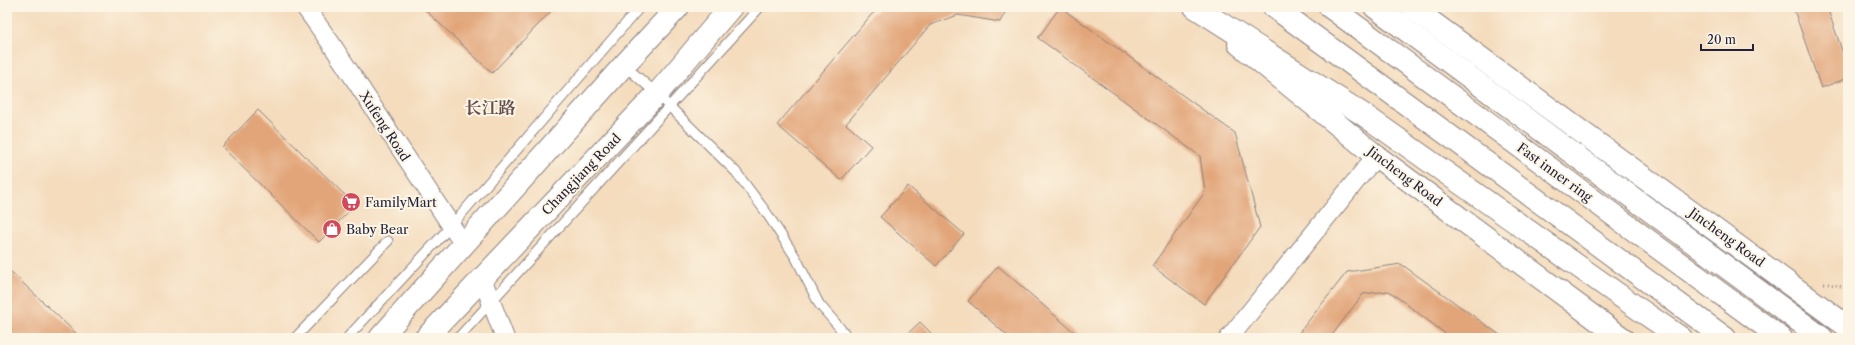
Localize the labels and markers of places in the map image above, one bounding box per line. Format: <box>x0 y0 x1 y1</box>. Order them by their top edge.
supermarket icon: FamilyMart <box>340 191 362 213</box>
place label: FamilyMart <box>365 194 437 210</box>
shop icon: Baby Bear <box>321 218 343 240</box>
place label: Baby Bear <box>346 221 409 237</box>

